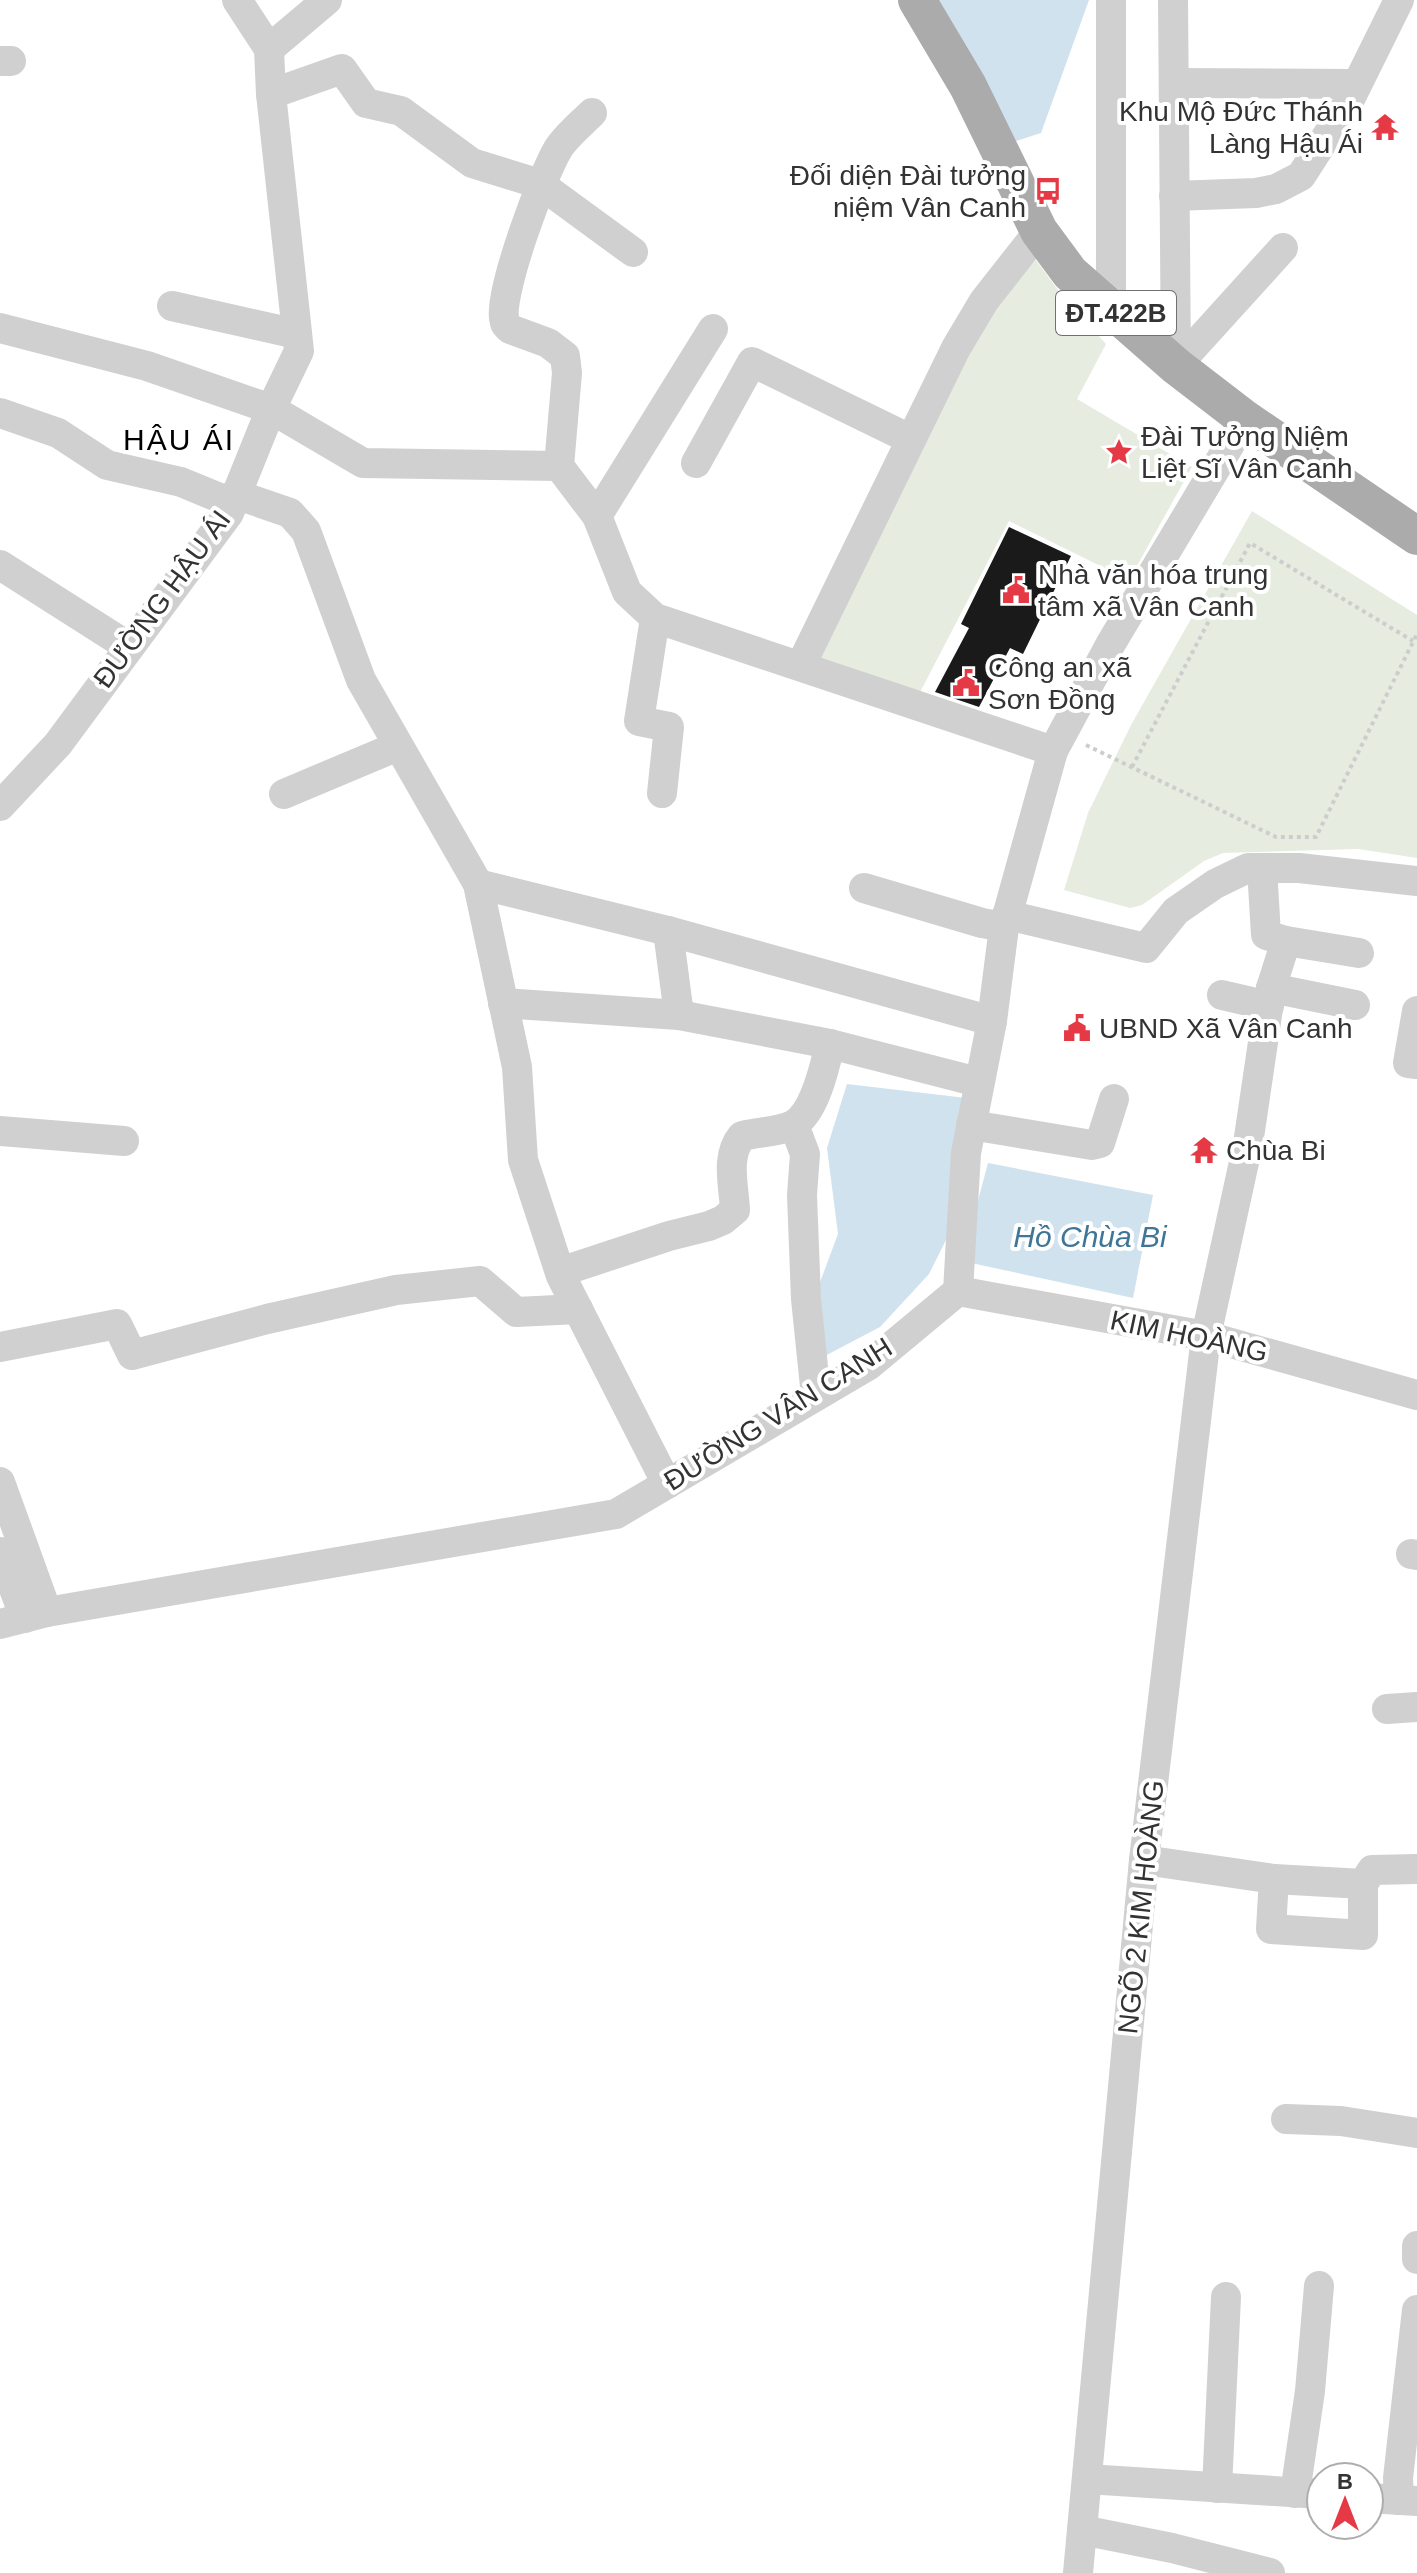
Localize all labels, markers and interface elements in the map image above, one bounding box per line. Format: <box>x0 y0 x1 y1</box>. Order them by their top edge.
place label: Khu Mộ Đức Thánh Làng Hậu Ái <box>1119 96 1363 159</box>
temple icon: Khu Mộ Đức Thánh Làng Hậu Ái <box>1370 112 1400 142</box>
place label: Đối diện Đài tưởng niệm Vân Canh <box>790 160 1026 223</box>
bus stop icon: Đối diện Đài tưởng niệm Vân Canh <box>1033 176 1063 206</box>
road number: ĐT.422B <box>1056 291 1176 335</box>
place label: Đài Tưởng Niệm Liệt Sĩ Vân Canh <box>1141 421 1353 484</box>
district label: HẬU ÁI <box>123 423 235 456</box>
place icon: Đài Tưởng Niệm Liệt Sĩ Vân Canh <box>1104 437 1134 467</box>
street label: ĐƯỜNG HẬU ÁI <box>87 504 237 694</box>
place label: Nhà văn hóa trung tâm xã Vân Canh <box>1038 559 1268 622</box>
public building icon: Nhà văn hóa trung tâm xã Vân Canh <box>1001 575 1031 605</box>
place label: Công an xã Sơn Đồng <box>988 652 1132 715</box>
public building icon: Công an xã Sơn Đồng <box>951 668 981 698</box>
public building icon: UBND Xã Vân Canh <box>1062 1013 1092 1043</box>
place label: UBND Xã Vân Canh <box>1099 1013 1353 1044</box>
temple icon: Chùa Bi <box>1189 1135 1219 1165</box>
place label: Chùa Bi <box>1226 1135 1326 1166</box>
water label: Hồ Chùa Bi <box>1013 1220 1168 1253</box>
street label: KIM HOÀNG <box>1107 1304 1271 1368</box>
street label: ĐƯỜNG VÂN CANH <box>658 1331 898 1497</box>
street label: NGÕ 2 KIM HOÀNG <box>1112 1779 1170 2035</box>
north arrow <box>1305 2461 1385 2541</box>
text: B <box>1337 2469 1353 2494</box>

